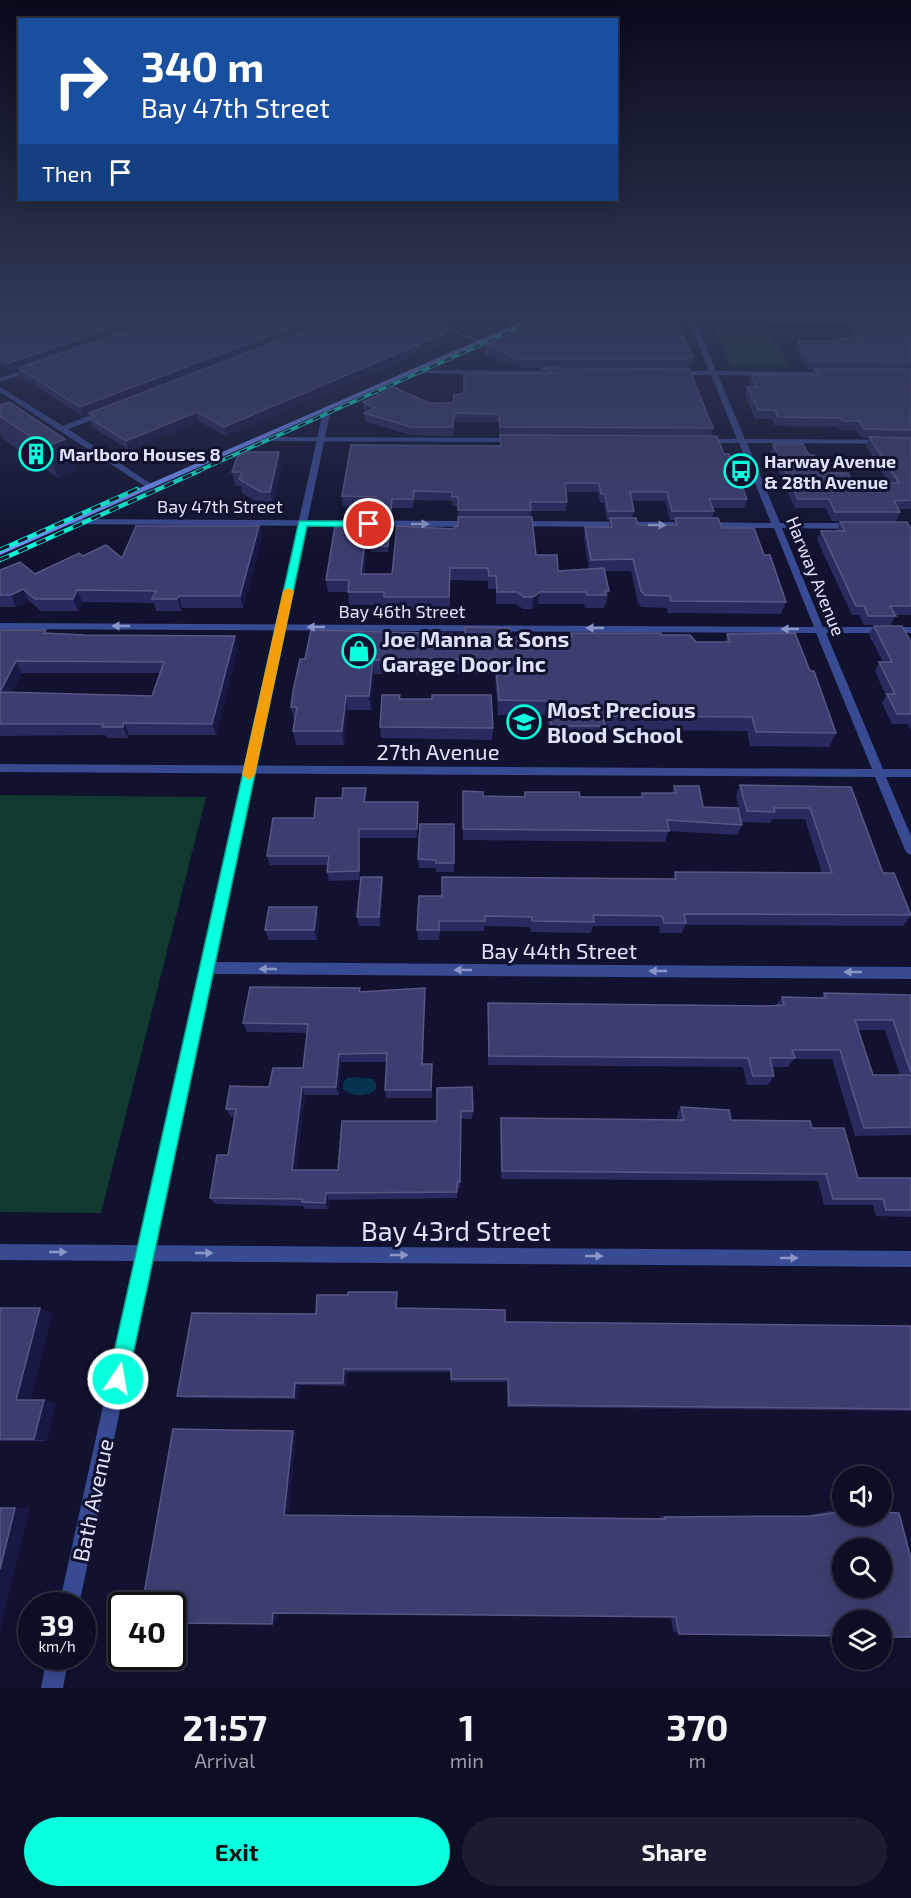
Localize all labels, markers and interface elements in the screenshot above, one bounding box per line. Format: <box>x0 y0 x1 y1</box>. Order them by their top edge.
text: 340 m <box>141 40 264 90</box>
icon: right <box>42 42 120 120</box>
text: Bay 47th Street <box>141 91 330 123</box>
icon: arrive <box>104 156 137 189</box>
text: Then <box>42 160 92 186</box>
building icon: Marlboro Houses 8 <box>18 436 54 472</box>
place label: Marlboro Houses 8 <box>59 443 221 465</box>
place label: Harway Avenue & 28th Avenue <box>764 450 896 493</box>
bus stop icon: Harway Avenue & 28th Avenue <box>723 453 759 489</box>
street label: Bay 47th Street <box>157 495 283 517</box>
pin <box>343 498 394 549</box>
icon: arrive <box>352 507 385 540</box>
street label: Harway Avenue <box>782 513 850 639</box>
one-way arrow <box>410 519 429 529</box>
one-way arrow <box>647 520 666 530</box>
street label: Bay 46th Street <box>339 600 466 622</box>
one-way arrow <box>111 621 130 631</box>
one-way arrow <box>306 622 325 632</box>
one-way arrow <box>585 623 604 633</box>
one-way arrow <box>780 624 799 634</box>
place label: Joe Manna & Sons Garage Door Inc <box>382 625 569 676</box>
shop icon: Joe Manna & Sons Garage Door Inc <box>341 633 377 669</box>
place label: Most Precious Blood School <box>547 696 696 747</box>
school or university icon: Most Precious Blood School <box>506 704 542 740</box>
street label: 27th Avenue <box>377 738 499 764</box>
street label: Bay 44th Street <box>481 937 637 963</box>
one-way arrow <box>258 964 277 974</box>
one-way arrow <box>453 965 472 975</box>
one-way arrow <box>648 966 667 976</box>
one-way arrow <box>843 968 862 977</box>
street label: Bay 43rd Street <box>361 1214 551 1247</box>
one-way arrow <box>49 1247 68 1257</box>
one-way arrow <box>194 1248 213 1258</box>
one-way arrow <box>389 1250 408 1260</box>
one-way arrow <box>584 1251 603 1261</box>
one-way arrow <box>779 1253 798 1263</box>
position arrow <box>86 1347 150 1411</box>
street label: Bath Avenue <box>66 1436 118 1564</box>
map controls <box>832 1466 892 1670</box>
button: sound <box>832 1466 892 1526</box>
button: search <box>832 1538 892 1598</box>
speed limit sign: 40 <box>108 1592 186 1670</box>
text: 39 <box>40 1606 74 1642</box>
button: layers <box>832 1610 892 1670</box>
text: km/h <box>38 1637 76 1655</box>
text: 21:57 <box>183 1705 267 1748</box>
text: 1 <box>459 1705 475 1748</box>
text: 370 <box>666 1705 728 1748</box>
text: Arrival <box>194 1748 255 1772</box>
text: min <box>450 1748 484 1772</box>
text: m <box>689 1748 706 1772</box>
button: Exit <box>24 1817 450 1886</box>
button: Share <box>462 1817 887 1886</box>

